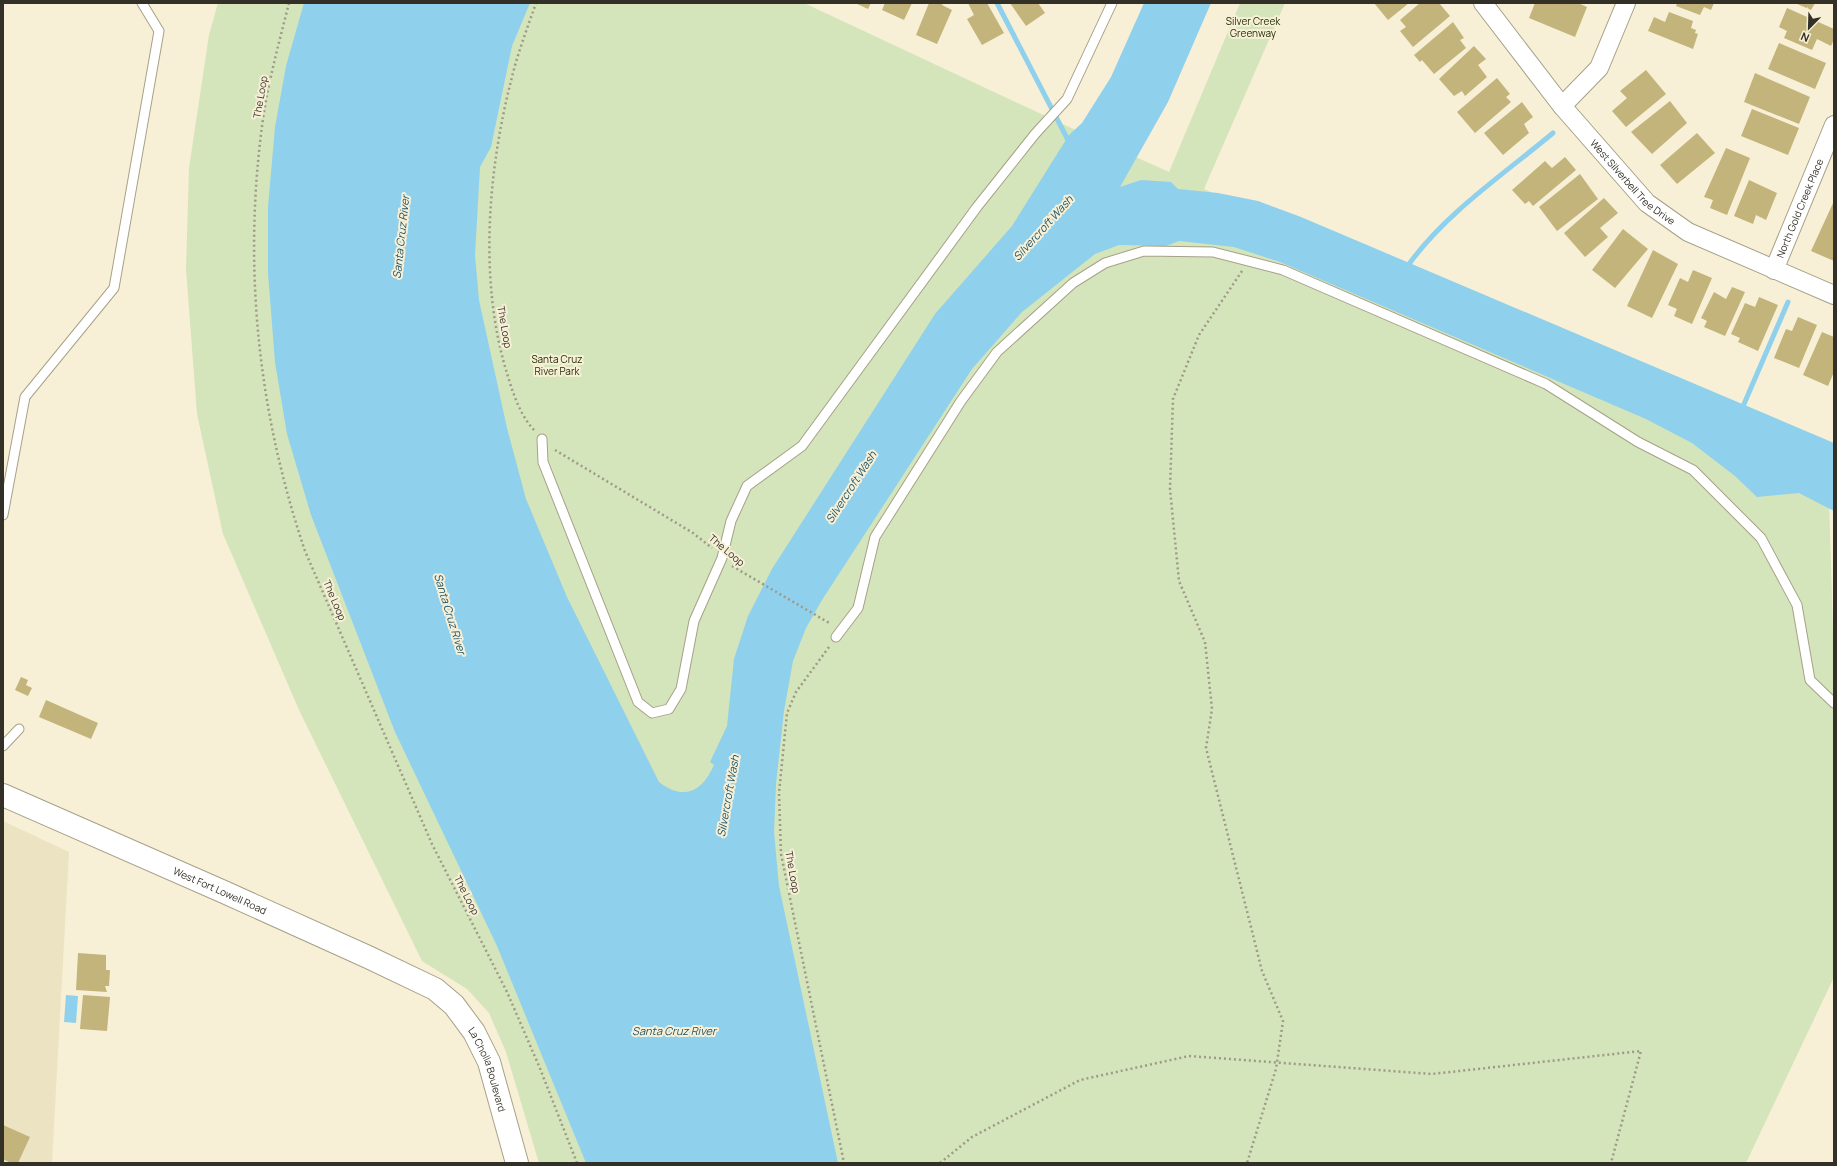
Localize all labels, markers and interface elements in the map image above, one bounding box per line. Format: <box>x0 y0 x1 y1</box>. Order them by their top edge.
north arrow <box>1789 8 1829 48</box>
park label: Silver Creek Greenway <box>1226 14 1281 40</box>
text: N <box>1798 29 1811 46</box>
street label: The Loop <box>249 75 271 119</box>
street label: West Silverbell Tree Drive <box>1587 136 1678 228</box>
street label: North Gold Creek Place <box>1773 156 1826 260</box>
water label: Santa Cruz River <box>389 192 413 279</box>
water label: Silvercroft Wash <box>1009 192 1076 263</box>
street label: The Loop <box>494 305 516 349</box>
park label: Santa Cruz River Park <box>531 352 583 378</box>
water label: Silvercroft Wash <box>822 448 880 526</box>
street label: The Loop <box>706 531 748 569</box>
water label: Santa Cruz River <box>431 572 470 658</box>
street label: The Loop <box>320 578 350 622</box>
water label: Silvercroft Wash <box>713 753 742 838</box>
street label: The Loop <box>782 850 804 894</box>
street label: West Fort Lowell Road <box>171 864 269 917</box>
street label: The Loop <box>451 873 483 917</box>
water label: Santa Cruz River <box>632 1023 718 1038</box>
street label: La Cholla Boulevard <box>465 1024 509 1113</box>

